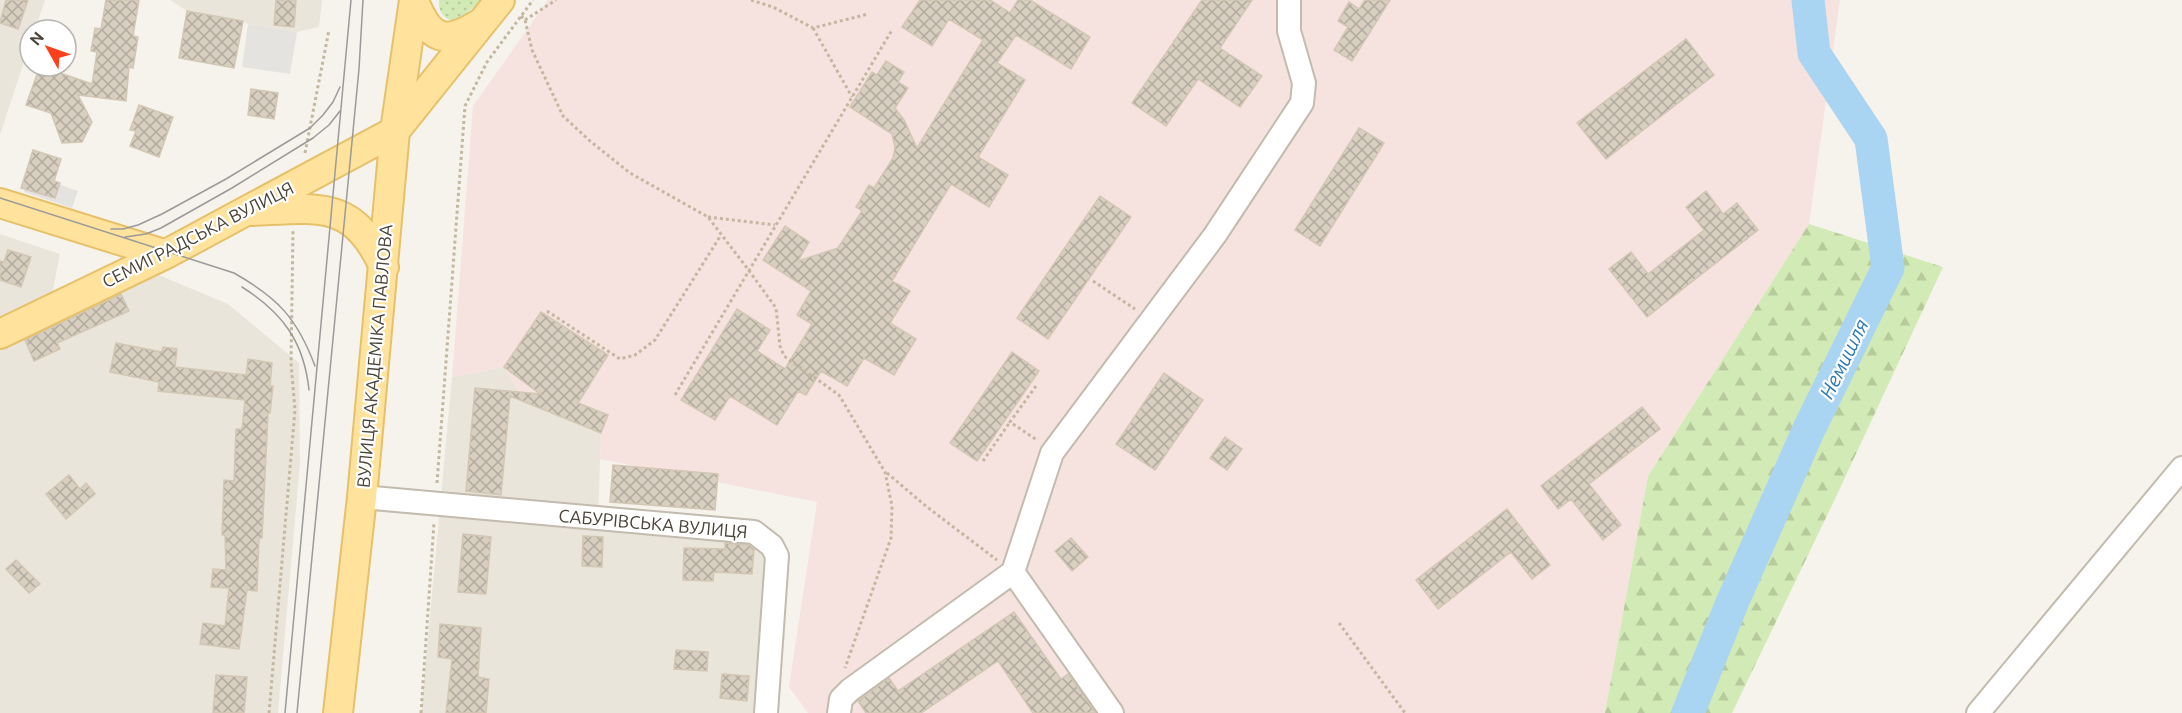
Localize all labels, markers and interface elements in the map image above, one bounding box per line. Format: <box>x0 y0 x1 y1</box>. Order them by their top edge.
north arrow <box>18 18 78 78</box>
text: N <box>26 28 47 49</box>
street label: СЕМИГРАДСЬКА ВУЛИЦЯ <box>99 177 297 291</box>
street label: ВУЛИЦЯ АКАДЕМІКА ПАВЛОВА <box>353 223 396 488</box>
water label: Немишля <box>1815 315 1873 402</box>
street label: САБУРІВСЬКА ВУЛИЦЯ <box>558 505 749 541</box>

